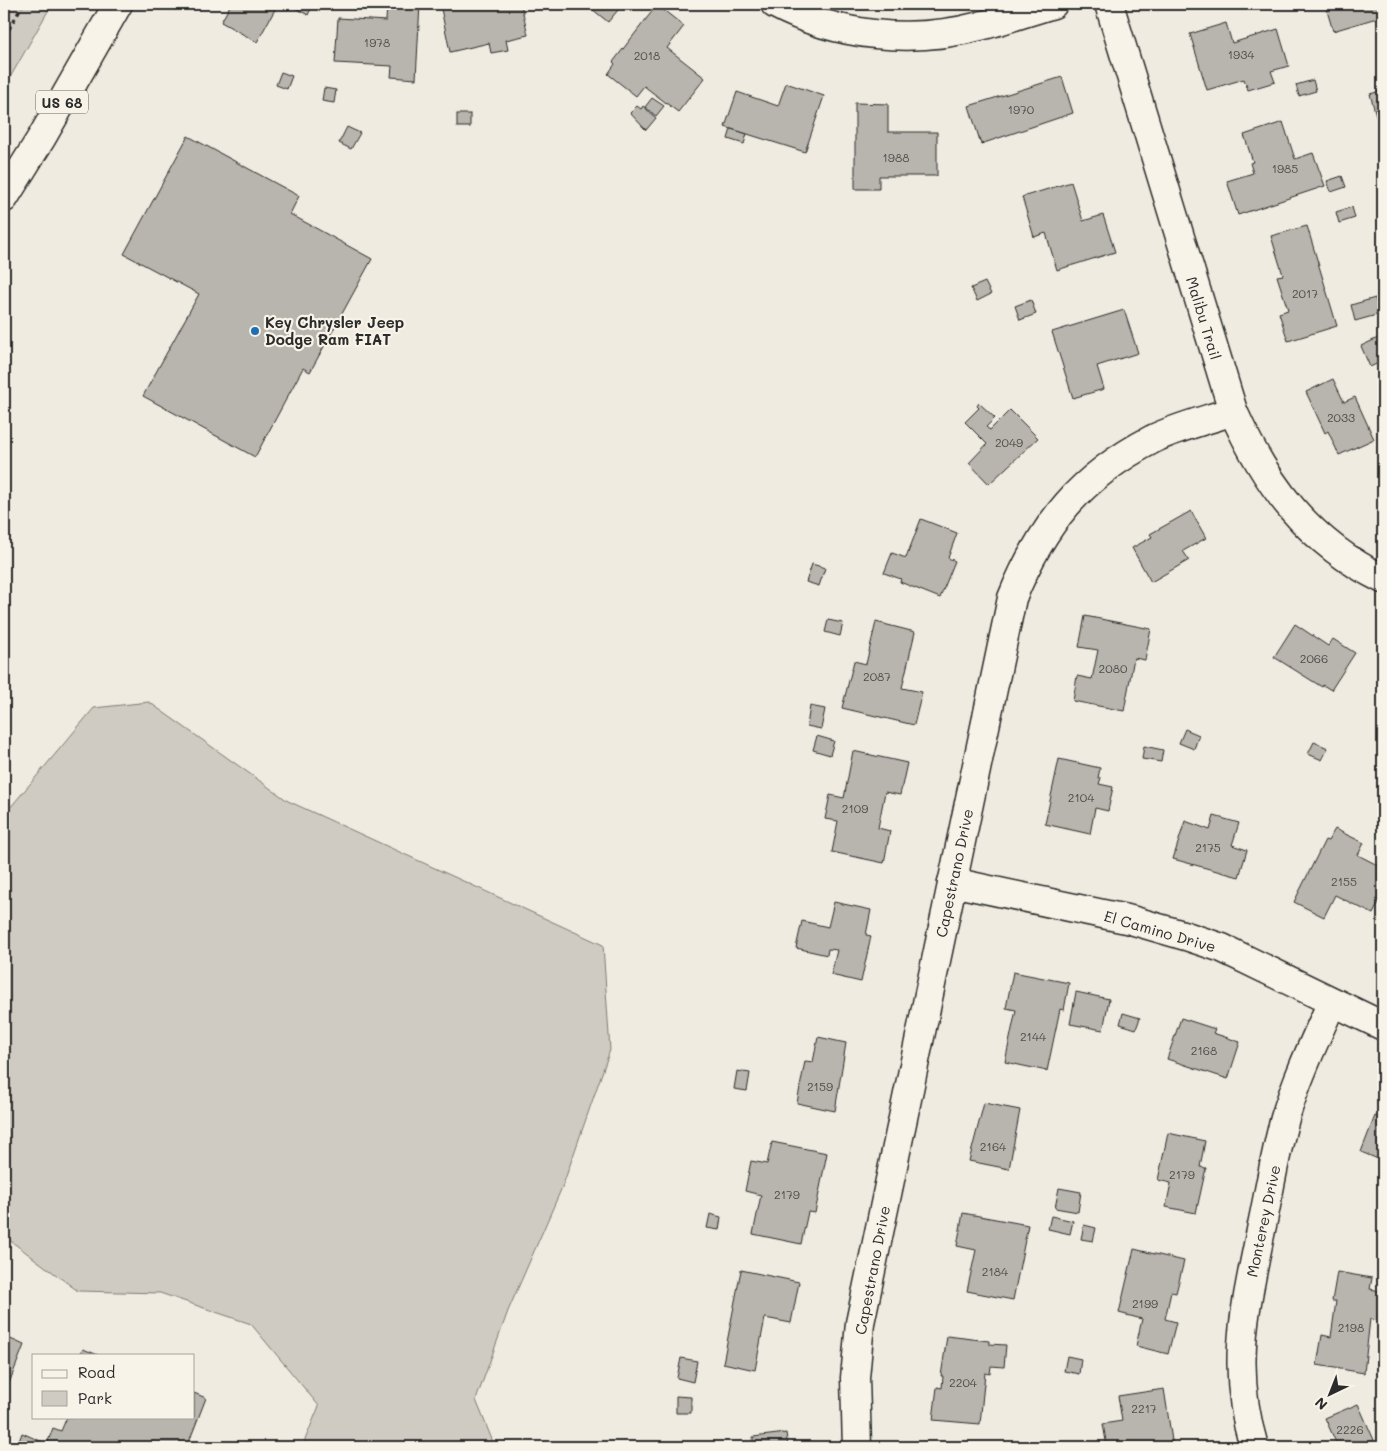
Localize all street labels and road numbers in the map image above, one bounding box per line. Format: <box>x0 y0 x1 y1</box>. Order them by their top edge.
road number: US 68 <box>36 90 88 114</box>
street label: Malibu Trail <box>1182 274 1226 362</box>
street label: Capestrano Drive <box>931 807 977 939</box>
street label: El Camino Drive <box>1102 905 1218 957</box>
street label: Monterey Drive <box>1241 1163 1285 1279</box>
street label: Capestrano Drive <box>850 1204 894 1336</box>

